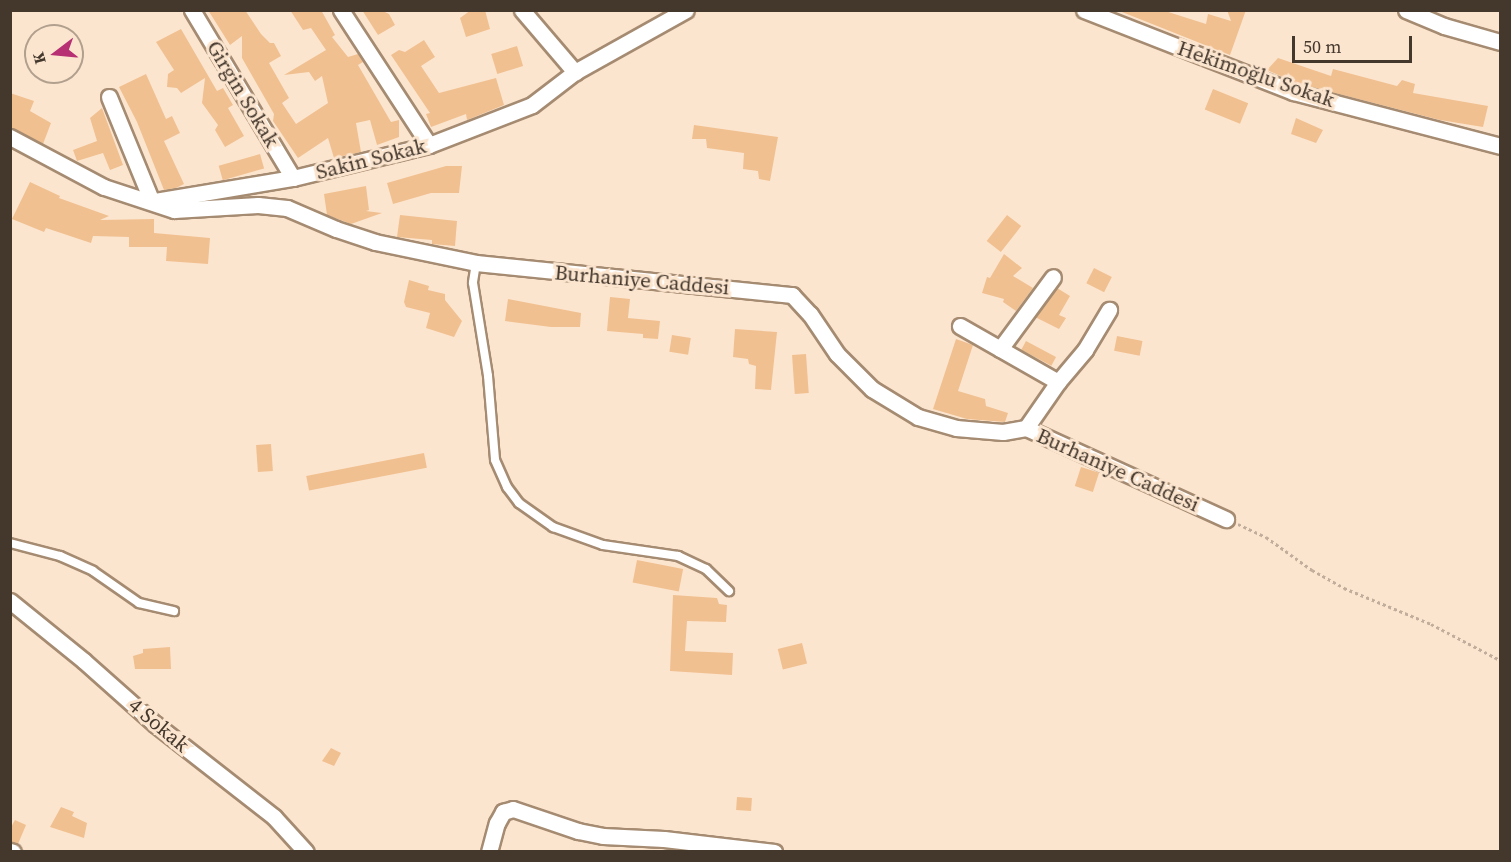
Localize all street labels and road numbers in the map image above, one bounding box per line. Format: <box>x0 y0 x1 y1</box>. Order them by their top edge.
street label: Hekimoğlu Sokak <box>1174 35 1338 113</box>
street label: Girgin Sokak <box>201 36 285 152</box>
street label: Sakin Sokak <box>313 133 429 185</box>
street label: Burhaniye Caddesi <box>554 260 730 300</box>
street label: Burhaniye Caddesi <box>1033 423 1203 517</box>
street label: 4 Sokak <box>124 692 194 758</box>

